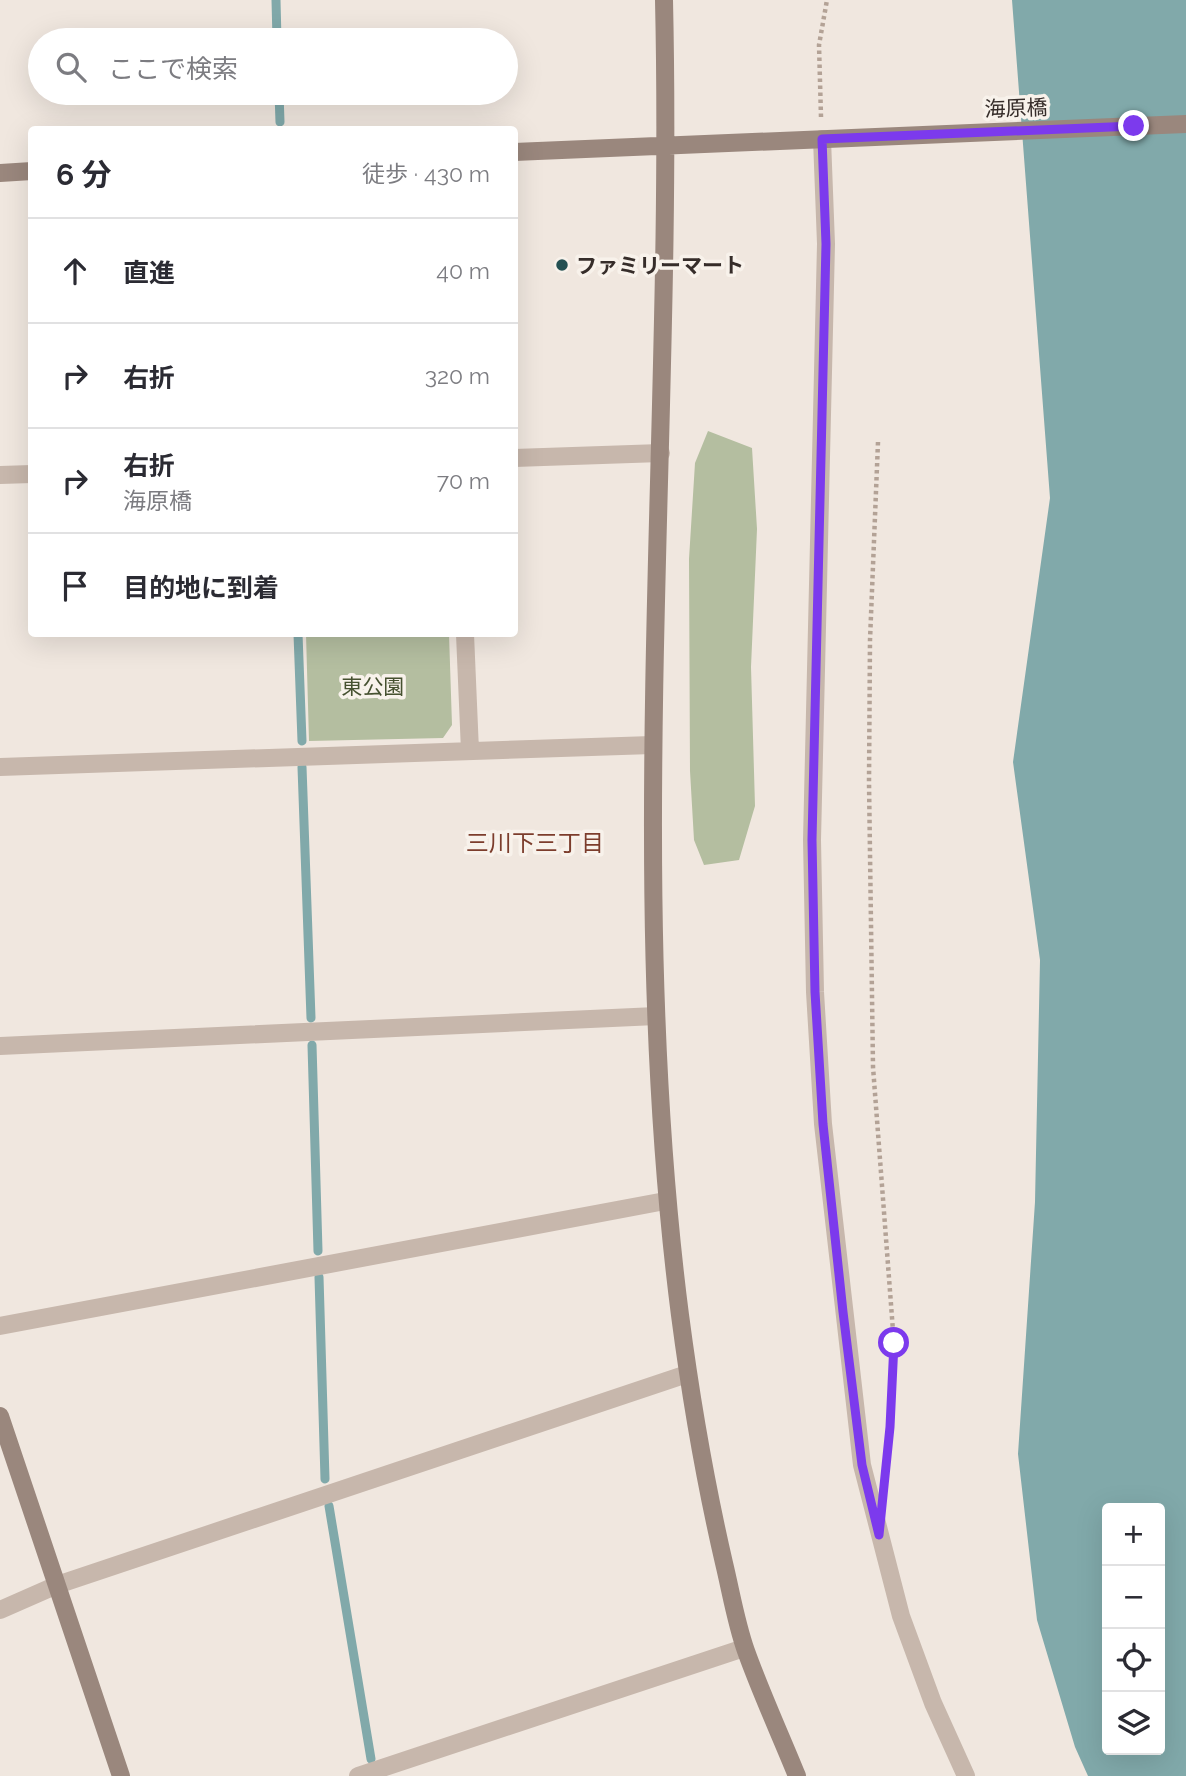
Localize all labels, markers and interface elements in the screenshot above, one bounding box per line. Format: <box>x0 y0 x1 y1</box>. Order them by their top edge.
search box <box>28 28 518 105</box>
icon: search <box>52 48 90 86</box>
text: ここで検索 <box>108 54 238 84</box>
street label: 海原橋 <box>984 94 1048 122</box>
route end <box>1118 110 1149 141</box>
text: 6 分 <box>56 157 111 192</box>
text: 徒歩 · 430 m <box>362 160 490 187</box>
icon: ahead <box>56 252 94 290</box>
place label: ファミリーマート <box>576 253 744 278</box>
text: 40 m <box>436 257 490 284</box>
marker: ファミリーマート <box>554 257 570 273</box>
text: 直進 <box>123 258 175 288</box>
icon: right <box>56 357 94 395</box>
text: 320 m <box>425 362 490 389</box>
text: 右折 <box>123 363 175 393</box>
text: 右折 <box>123 451 175 481</box>
icon: right <box>56 462 94 500</box>
text: 70 m <box>437 467 490 494</box>
text: 海原橋 <box>123 487 192 514</box>
icon: arrive <box>56 567 94 605</box>
text: 目的地に到着 <box>123 573 279 603</box>
park label: 東公園 <box>342 674 405 699</box>
district label: 三川下三丁目 <box>466 829 604 856</box>
route start <box>878 1327 909 1358</box>
map controls <box>1102 1503 1165 1755</box>
button: + <box>1102 1503 1165 1566</box>
button: − <box>1102 1566 1165 1629</box>
button: locate <box>1102 1629 1165 1692</box>
button: layers <box>1102 1692 1165 1755</box>

